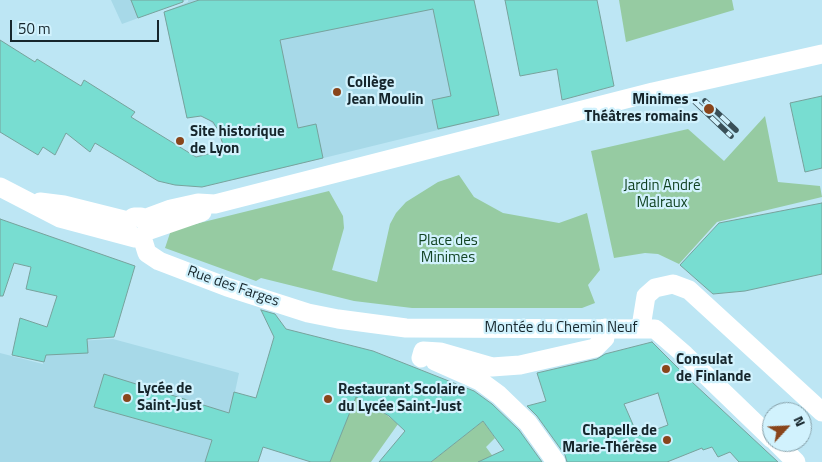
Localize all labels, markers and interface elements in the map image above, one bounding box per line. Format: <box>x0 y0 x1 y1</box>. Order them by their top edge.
scale bar <box>12 10 161 42</box>
text: 50 m <box>18 17 51 40</box>
place label: Collège Jean Moulin <box>347 74 424 109</box>
marker: Collège Jean Moulin <box>331 86 343 98</box>
place label: Minimes - Théâtres romains <box>584 91 698 126</box>
marker: Minimes - Théâtres romains <box>702 102 716 116</box>
place label: Site historique de Lyon <box>190 123 285 158</box>
marker: Site historique de Lyon <box>174 135 186 147</box>
park label: Jardin André Malraux <box>624 177 700 212</box>
park label: Place des Minimes <box>418 232 478 267</box>
street label: Rue des Farges <box>185 263 281 311</box>
street label: Montée du Chemin Neuf <box>485 319 637 337</box>
place label: Consulat de Finlande <box>676 351 751 386</box>
marker: Consulat de Finlande <box>660 363 672 375</box>
place label: Lycée de Saint-Just <box>137 380 202 415</box>
place label: Restaurant Scolaire du Lycée Saint-Just <box>338 381 465 416</box>
marker: Lycée de Saint-Just <box>121 392 133 404</box>
marker: Restaurant Scolaire du Lycée Saint-Just <box>322 393 334 405</box>
north arrow <box>762 402 812 452</box>
text: N <box>789 412 812 430</box>
place label: Chapelle de Marie-Thérèse <box>562 422 657 457</box>
marker: Chapelle de Marie-Thérèse <box>661 434 673 446</box>

